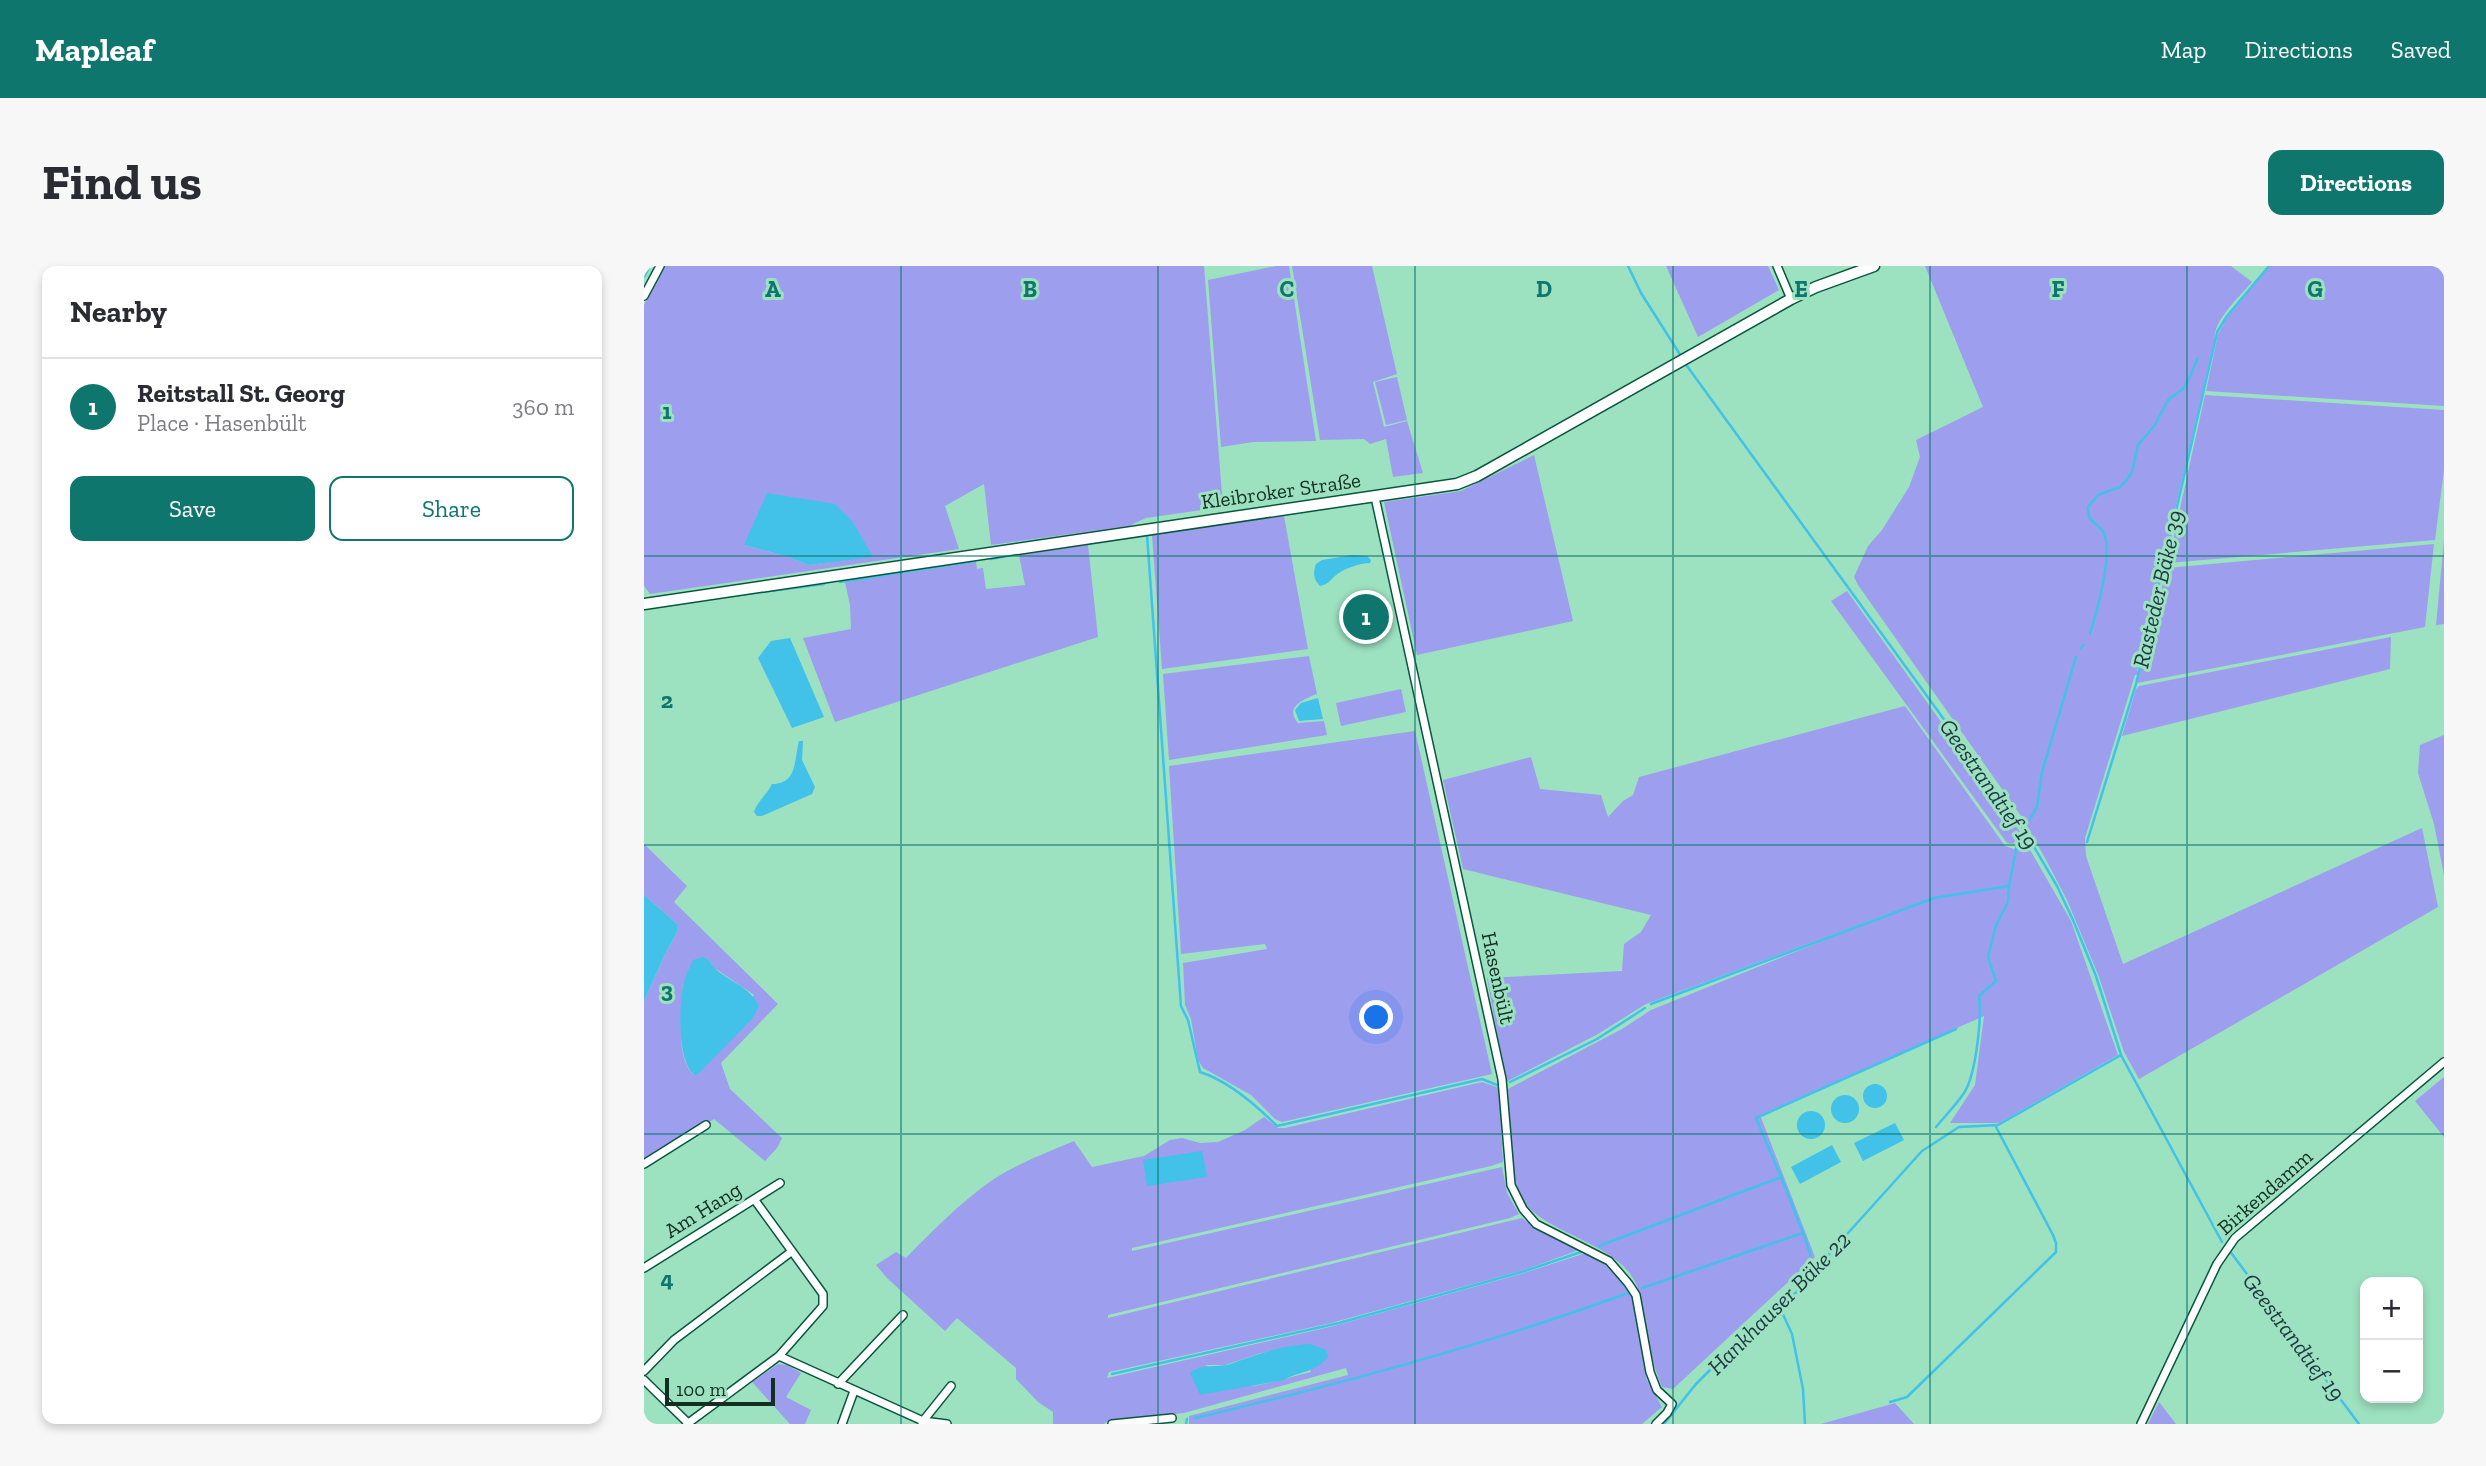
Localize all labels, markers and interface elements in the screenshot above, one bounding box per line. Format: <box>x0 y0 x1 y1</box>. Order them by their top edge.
text: Mapleaf <box>35 30 153 69</box>
text: Map <box>2161 35 2207 64</box>
text: Directions <box>2245 35 2353 64</box>
text: Saved <box>2391 35 2451 64</box>
button: Directions <box>2268 150 2444 215</box>
text: Find us <box>42 153 202 212</box>
text: A <box>765 275 781 303</box>
text: B <box>1023 275 1037 303</box>
text: C <box>1280 275 1294 303</box>
text: D <box>1536 275 1552 303</box>
text: E <box>1794 275 1808 303</box>
text: F <box>2051 275 2065 303</box>
text: G <box>2307 275 2323 303</box>
text: Nearby <box>70 294 167 330</box>
text: Reitstall St. Georg <box>137 377 345 409</box>
text: 1 <box>88 393 98 421</box>
text: 360 m <box>512 393 574 421</box>
text: 1 <box>662 397 672 425</box>
text: Place · Hasenbült <box>137 409 307 437</box>
street label: Kleibroker Straße <box>1200 467 1362 514</box>
button: Save <box>70 476 315 541</box>
button: Share <box>329 476 574 541</box>
water label: Rasteder Bäke 39 <box>2126 507 2190 671</box>
pin: 1 <box>1343 591 1389 643</box>
text: 2 <box>661 686 673 714</box>
water label: Geestrandtief 19 <box>1934 713 2044 855</box>
street label: Hasenbült <box>1477 930 1520 1026</box>
text: 3 <box>661 976 673 1004</box>
your location <box>1359 1000 1393 1034</box>
street label: Birkendamm <box>2212 1144 2317 1240</box>
street label: Am Hang <box>660 1176 746 1243</box>
water label: Hankhauser Bäke 22 <box>1701 1225 1857 1381</box>
text: 4 <box>660 1265 674 1293</box>
water label: Geestrandtief 19 <box>2237 1268 2351 1406</box>
map controls <box>2360 1277 2423 1403</box>
button: + <box>2360 1277 2423 1340</box>
button: − <box>2360 1340 2423 1403</box>
scale bar <box>665 1375 775 1407</box>
text: 100 m <box>676 1378 726 1401</box>

